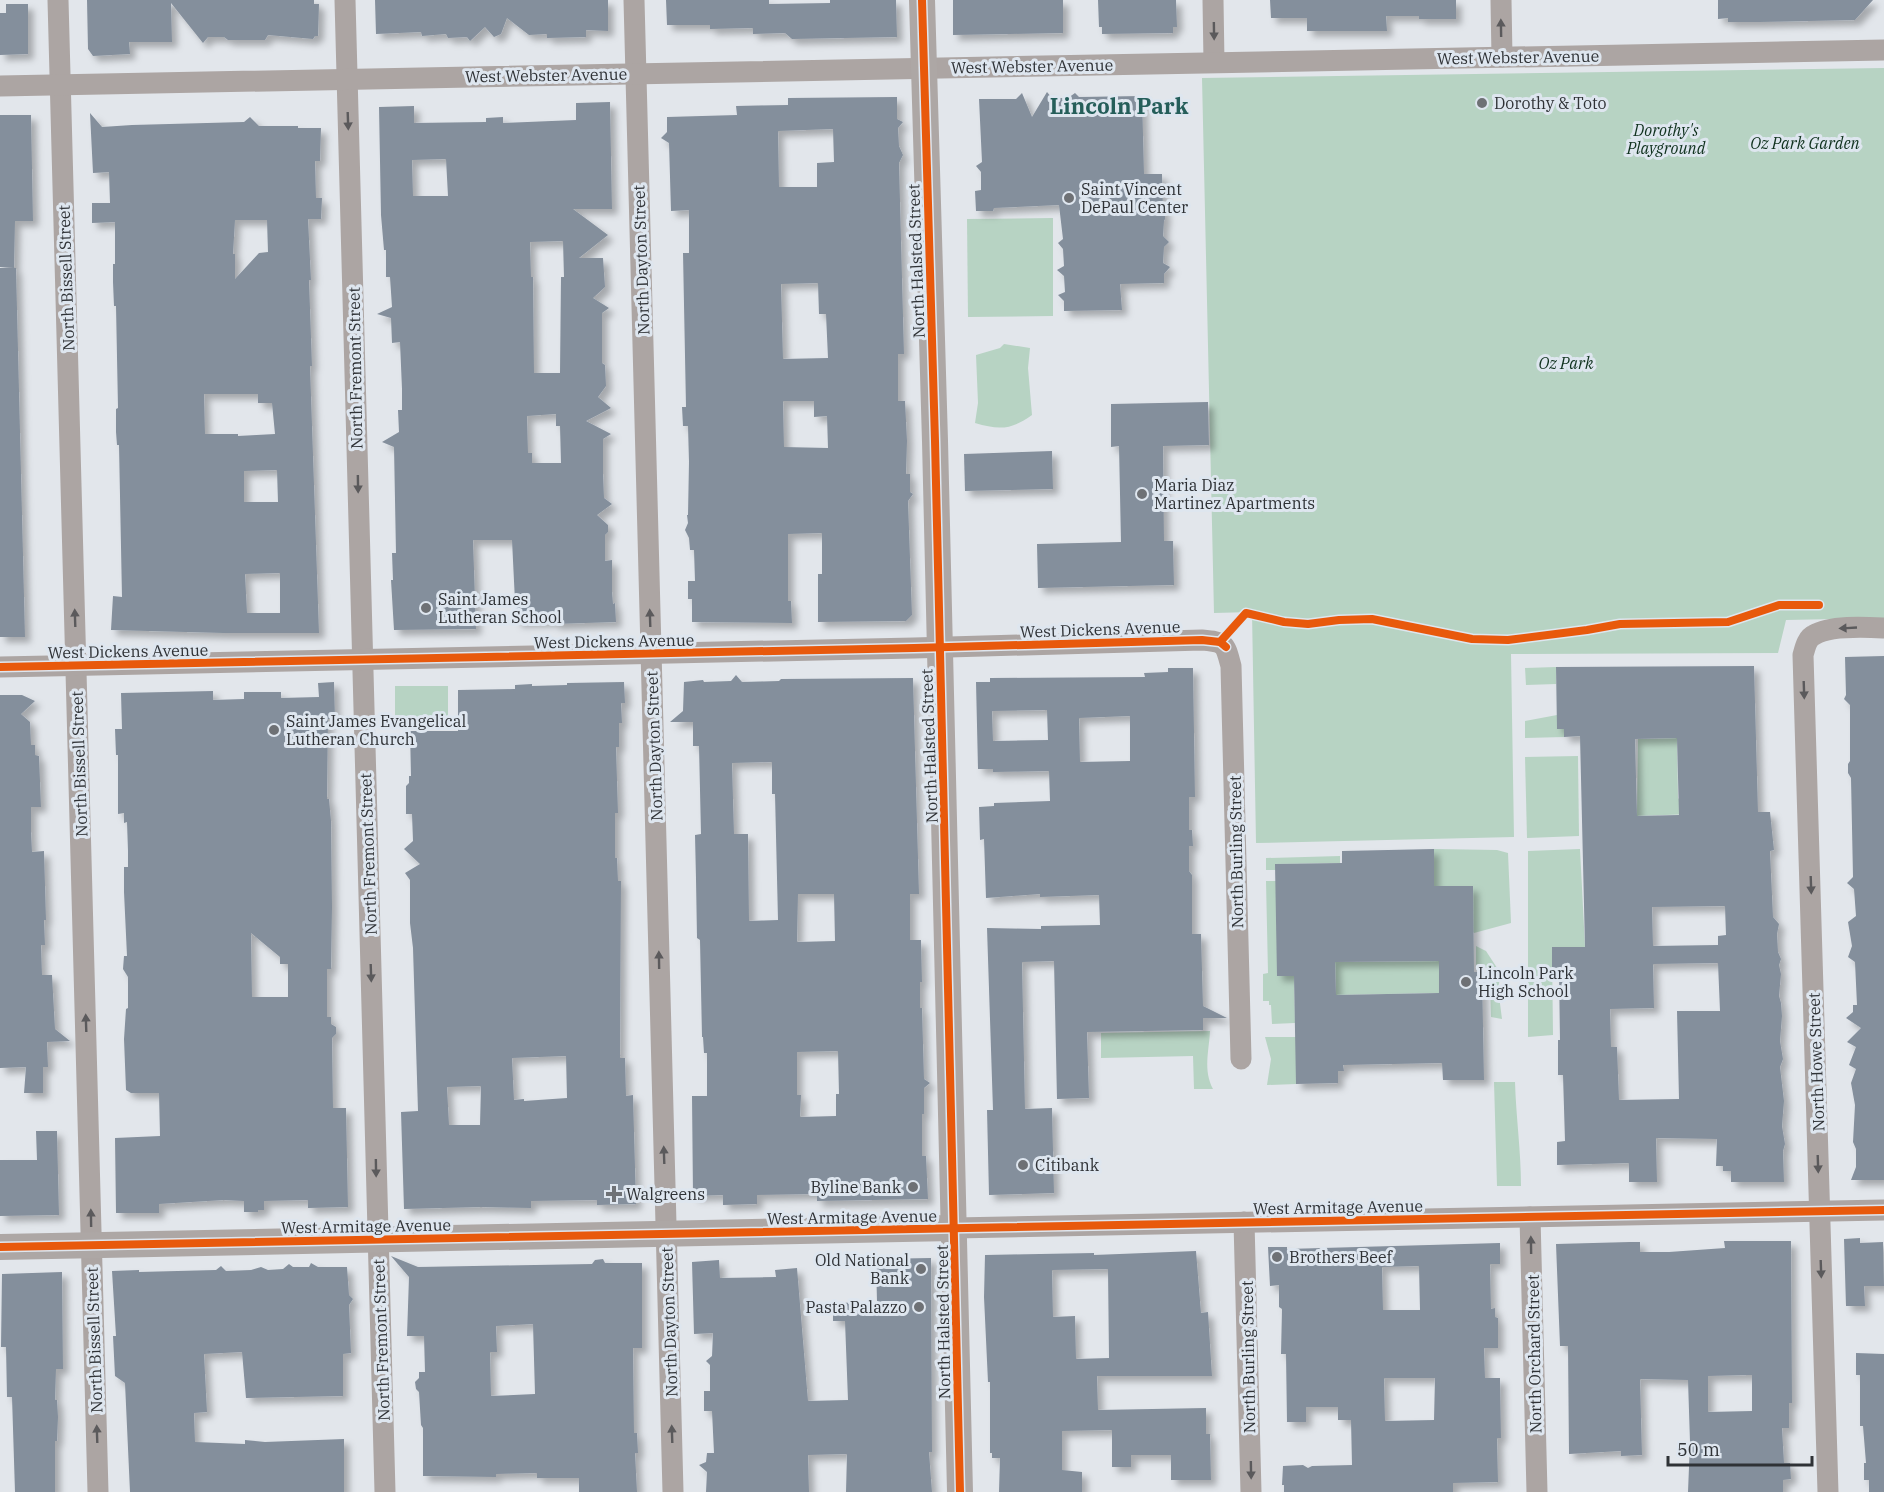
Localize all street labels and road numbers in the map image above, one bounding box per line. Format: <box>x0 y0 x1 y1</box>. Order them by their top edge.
street label: West Webster Avenue <box>1437 46 1599 68</box>
street label: West Webster Avenue <box>951 55 1113 77</box>
street label: West Webster Avenue <box>465 64 627 86</box>
street label: North Halsted Street <box>903 183 929 339</box>
street label: North Dayton Street <box>628 184 654 335</box>
street label: North Bissell Street <box>53 204 79 351</box>
street label: North Fremont Street <box>344 286 366 449</box>
street label: West Dickens Avenue <box>1019 616 1181 642</box>
street label: West Dickens Avenue <box>534 630 694 652</box>
street label: West Dickens Avenue <box>48 640 208 662</box>
street label: North Halsted Street <box>916 668 942 824</box>
street label: North Dayton Street <box>641 670 667 821</box>
street label: North Bissell Street <box>66 690 92 837</box>
street label: North Fremont Street <box>355 772 381 935</box>
street label: North Burling Street <box>1225 775 1247 929</box>
street label: North Howe Street <box>1804 992 1828 1132</box>
street label: West Armitage Avenue <box>1253 1196 1423 1218</box>
street label: West Armitage Avenue <box>767 1206 937 1228</box>
street label: West Armitage Avenue <box>281 1215 451 1237</box>
street label: North Halsted Street <box>932 1244 954 1399</box>
street label: North Dayton Street <box>656 1246 682 1397</box>
street label: North Fremont Street <box>368 1258 394 1421</box>
street label: North Bissell Street <box>81 1266 107 1413</box>
street label: North Orchard Street <box>1523 1274 1545 1434</box>
street label: North Burling Street <box>1237 1280 1259 1434</box>

